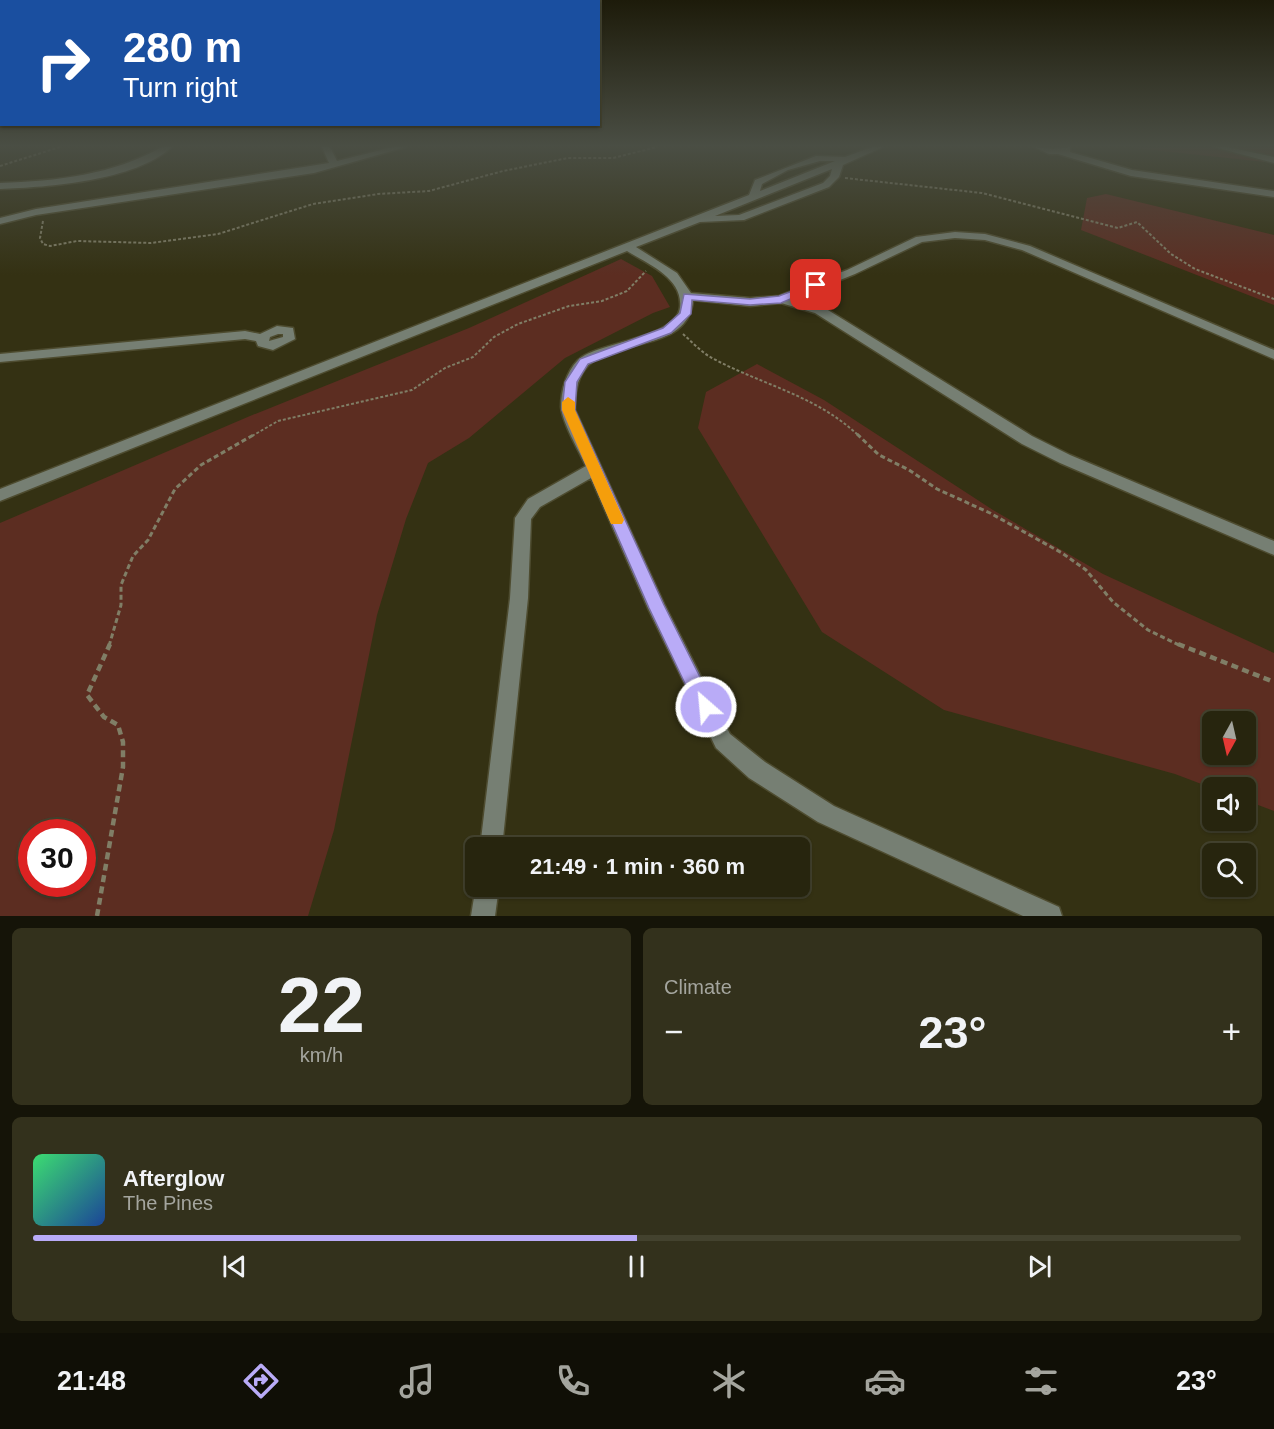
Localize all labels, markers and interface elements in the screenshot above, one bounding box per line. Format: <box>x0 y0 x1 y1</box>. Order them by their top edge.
icon: right <box>24 24 102 102</box>
text: 280 m <box>123 24 242 71</box>
text: Turn right <box>123 73 238 103</box>
pin <box>790 259 841 310</box>
icon: arrive <box>799 268 832 301</box>
position arrow <box>674 675 738 739</box>
north arrow <box>1202 711 1256 765</box>
map controls <box>1202 711 1256 897</box>
button: sound <box>1202 777 1256 831</box>
speed limit sign: 30 <box>18 819 96 897</box>
button: search <box>1202 843 1256 897</box>
text: 21:49 · 1 min · 360 m <box>530 854 745 879</box>
text: 22 <box>278 961 365 1049</box>
text: Climate <box>664 976 732 998</box>
text: 23° <box>918 1007 987 1058</box>
text: − <box>664 1013 683 1050</box>
text: + <box>1222 1013 1241 1050</box>
text: km/h <box>300 1044 343 1066</box>
text: Afterglow <box>123 1166 224 1191</box>
text: The Pines <box>123 1192 213 1214</box>
icon: previous <box>218 1250 251 1283</box>
icon: pause <box>620 1250 653 1283</box>
icon: next <box>1023 1250 1056 1283</box>
icon: directions <box>240 1360 282 1402</box>
icon: music <box>396 1360 438 1402</box>
icon: phone <box>552 1360 594 1402</box>
icon: climate <box>708 1360 750 1402</box>
icon: car <box>864 1360 906 1402</box>
icon: filters <box>1020 1360 1062 1402</box>
text: 21:48 <box>57 1366 126 1396</box>
text: 23° <box>1176 1366 1217 1396</box>

